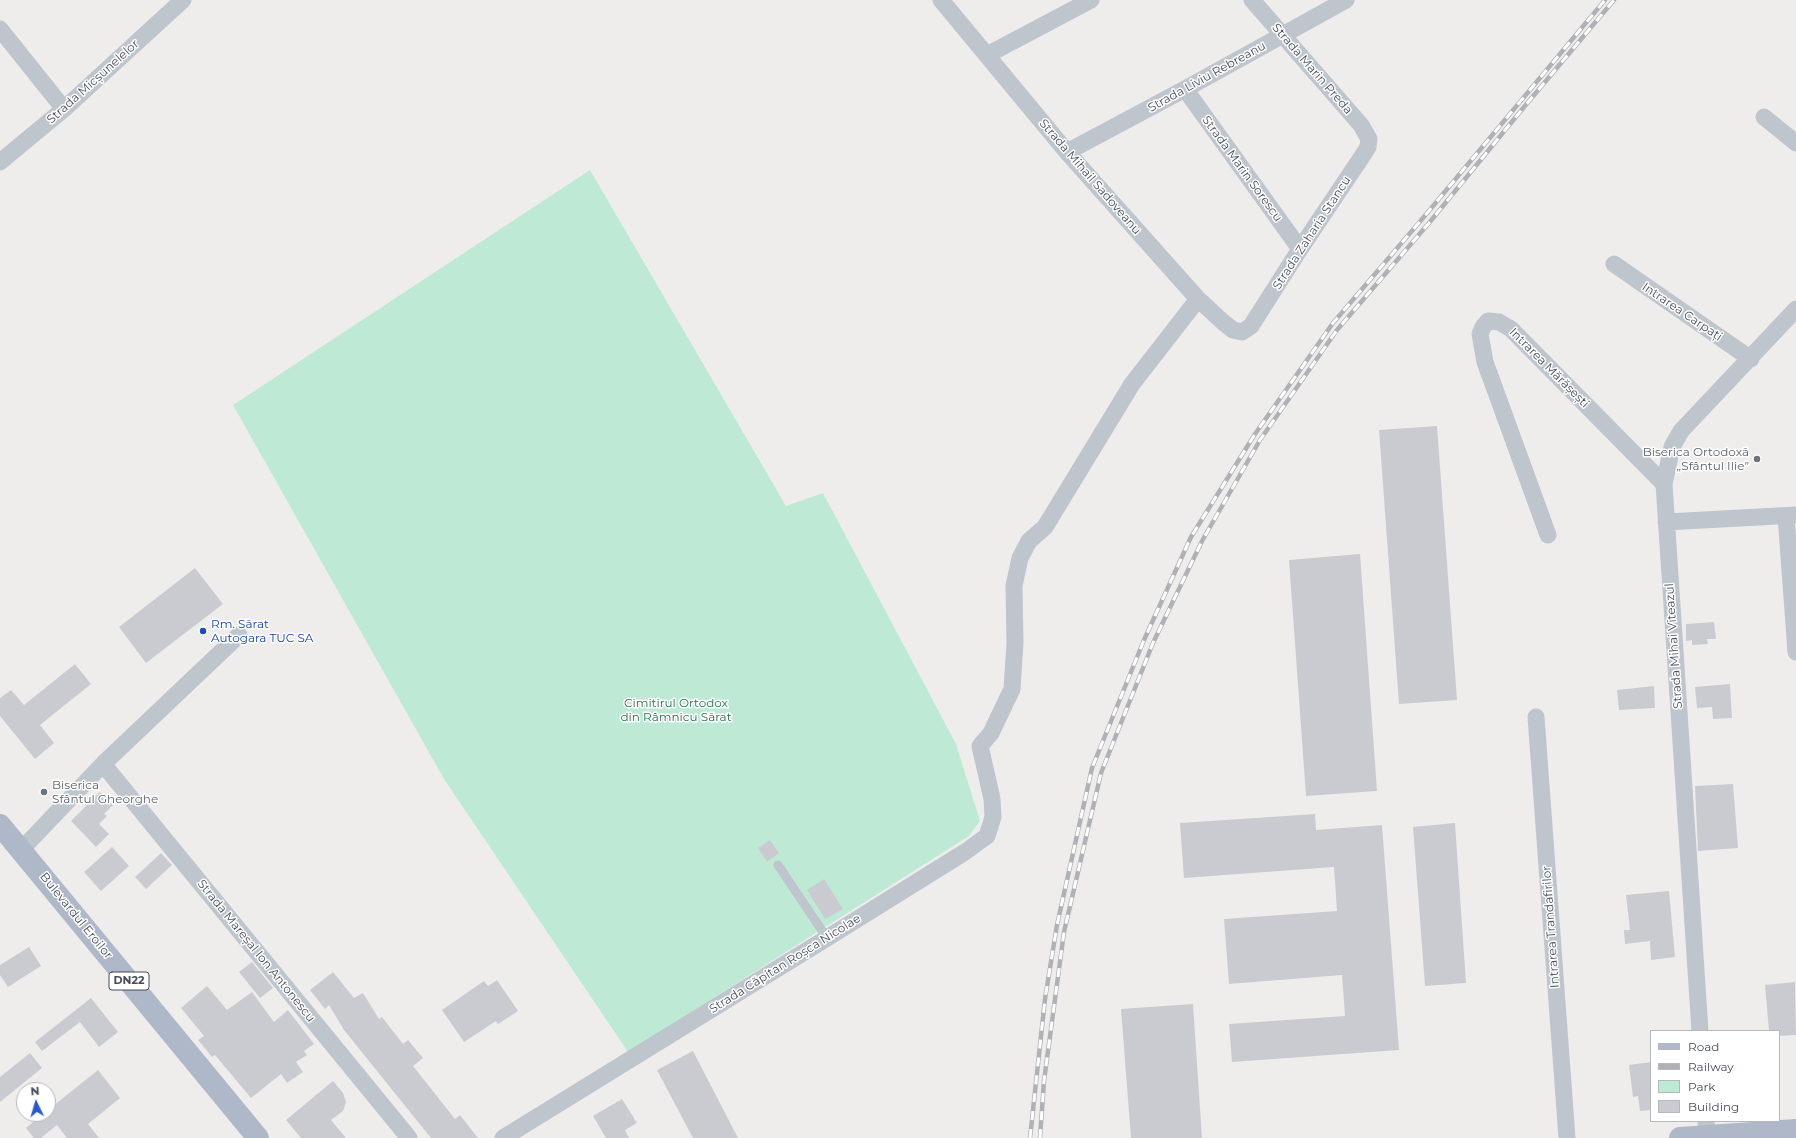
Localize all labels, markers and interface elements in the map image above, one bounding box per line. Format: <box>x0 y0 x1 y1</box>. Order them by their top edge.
street label: Strada Marin Preda <box>1269 21 1355 117</box>
street label: Strada Micșunelelor <box>44 37 142 127</box>
street label: Strada Liviu Rebreanu <box>1146 39 1268 115</box>
street label: Strada Marin Sorescu <box>1199 113 1285 225</box>
street label: Strada Mihail Sadoveanu <box>1036 116 1144 238</box>
street label: Strada Zaharia Stancu <box>1270 174 1354 292</box>
street label: Intrarea Carpați <box>1639 280 1725 344</box>
street label: Intrarea Mărășești <box>1506 325 1592 411</box>
place label: Biserica Ortodoxă „Sfântul Ilie” <box>1643 445 1749 473</box>
marker: Biserica Ortodoxă „Sfântul Ilie” <box>1752 454 1762 464</box>
street label: Strada Mihai Viteazul <box>1662 583 1686 709</box>
place label: Rm. Sărat Autogara TUC SA <box>211 617 313 645</box>
marker: Rm. Sărat Autogara TUC SA <box>198 626 208 636</box>
park label: Cimitirul Ortodox din Râmnicu Sărat <box>620 696 732 724</box>
place label: Biserica Sfântul Gheorghe <box>52 778 158 806</box>
marker: Biserica Sfântul Gheorghe <box>39 787 49 797</box>
street label: Intrarea Trandafirilor <box>1540 866 1562 988</box>
street label: Bulevardul Eroilor <box>37 870 115 962</box>
street label: Strada Mareșal Ion Antonescu <box>194 877 318 1025</box>
street label: Strada Căpitan Roșca Nicolae <box>707 911 863 1017</box>
road number: DN22 <box>109 972 149 990</box>
legend <box>1650 1030 1780 1122</box>
text: Road <box>1688 1039 1719 1054</box>
text: Railway <box>1688 1059 1734 1074</box>
text: Park <box>1688 1079 1715 1094</box>
north arrow <box>16 1082 56 1122</box>
text: N <box>30 1084 40 1098</box>
text: Building <box>1688 1099 1739 1114</box>

